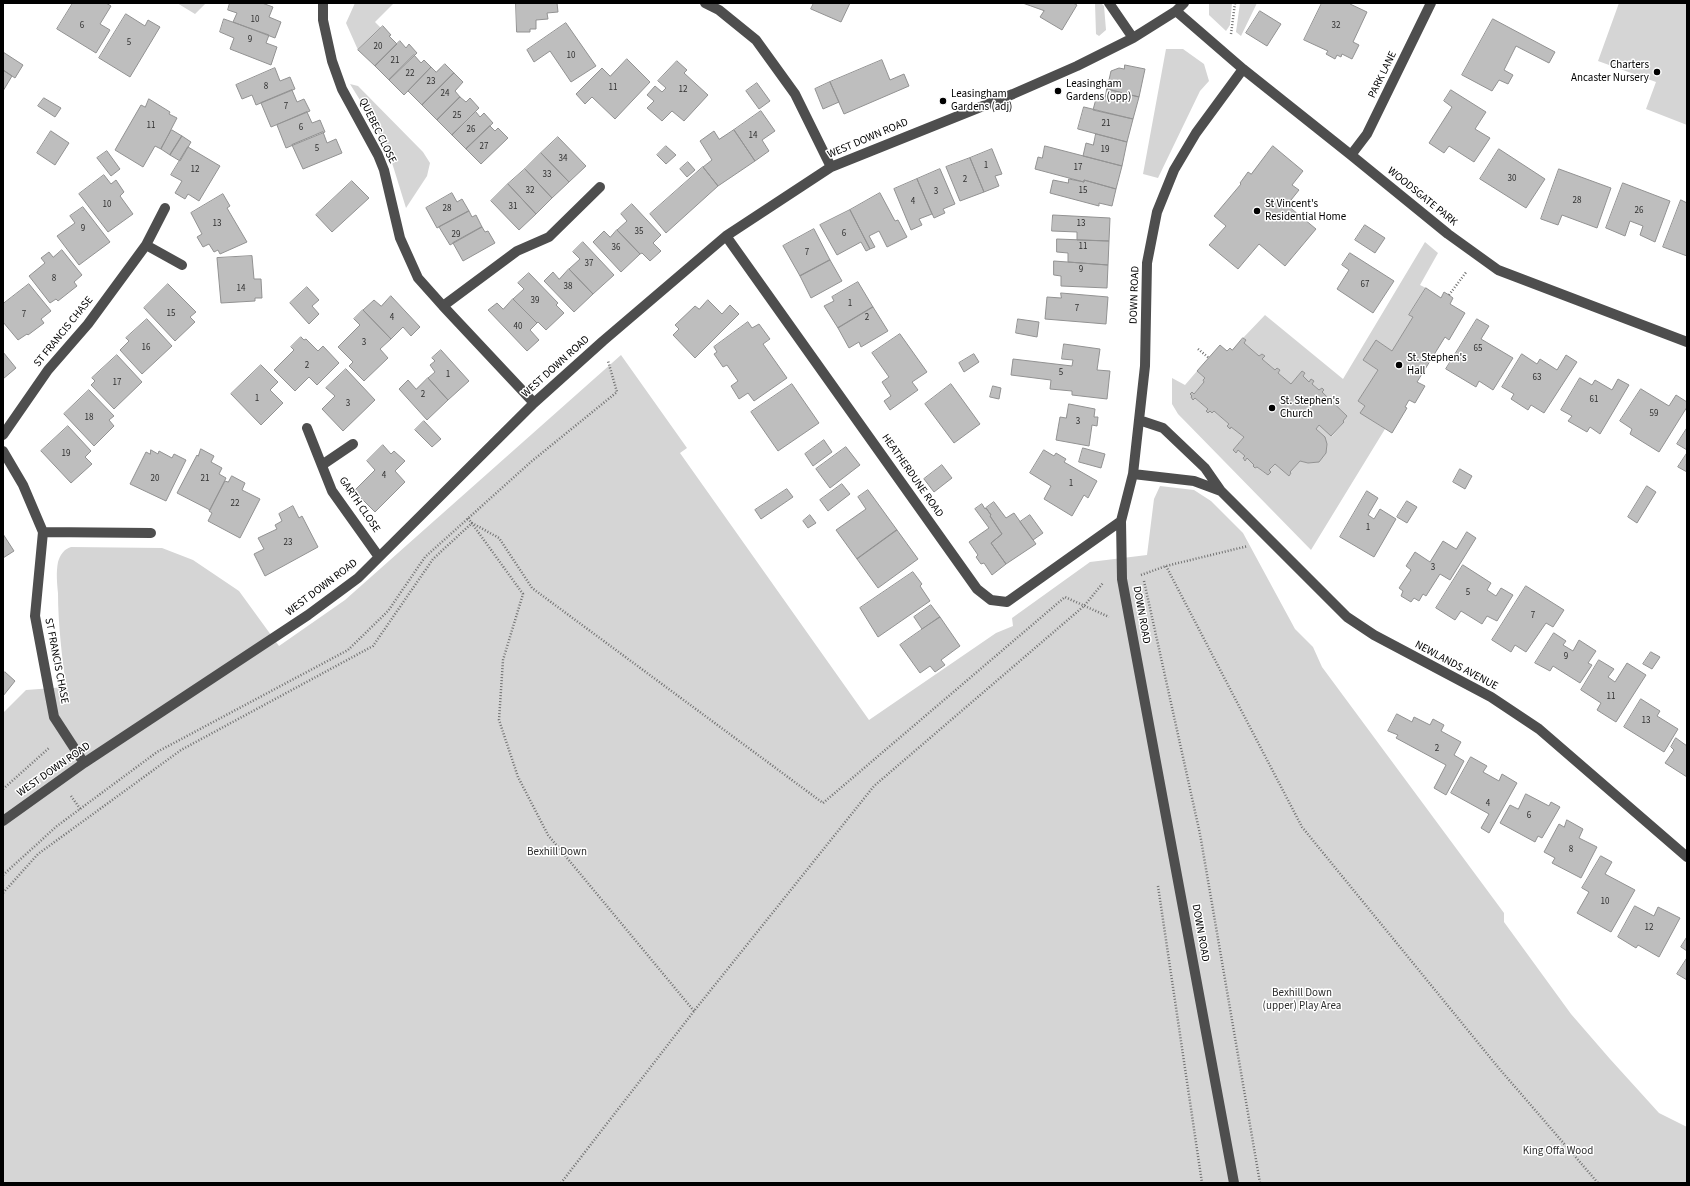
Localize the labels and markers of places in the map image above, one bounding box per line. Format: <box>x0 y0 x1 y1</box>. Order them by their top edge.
place label: Charters Ancaster Nursery <box>1571 59 1649 85</box>
marker: Charters Ancaster Nursery <box>1652 67 1662 77</box>
place label: Leasingham Gardens (opp) <box>1066 78 1131 104</box>
marker: Leasingham Gardens (opp) <box>1053 86 1063 96</box>
place label: Leasingham Gardens (adj) <box>951 88 1012 114</box>
marker: Leasingham Gardens (adj) <box>938 96 948 106</box>
place label: St Vincent's Residential Home <box>1265 198 1346 224</box>
marker: St Vincent's Residential Home <box>1252 206 1262 216</box>
place label: St. Stephen's Hall <box>1407 352 1467 378</box>
marker: St. Stephen's Hall <box>1394 360 1404 370</box>
place label: St. Stephen's Church <box>1280 395 1340 421</box>
marker: St. Stephen's Church <box>1267 403 1277 413</box>

